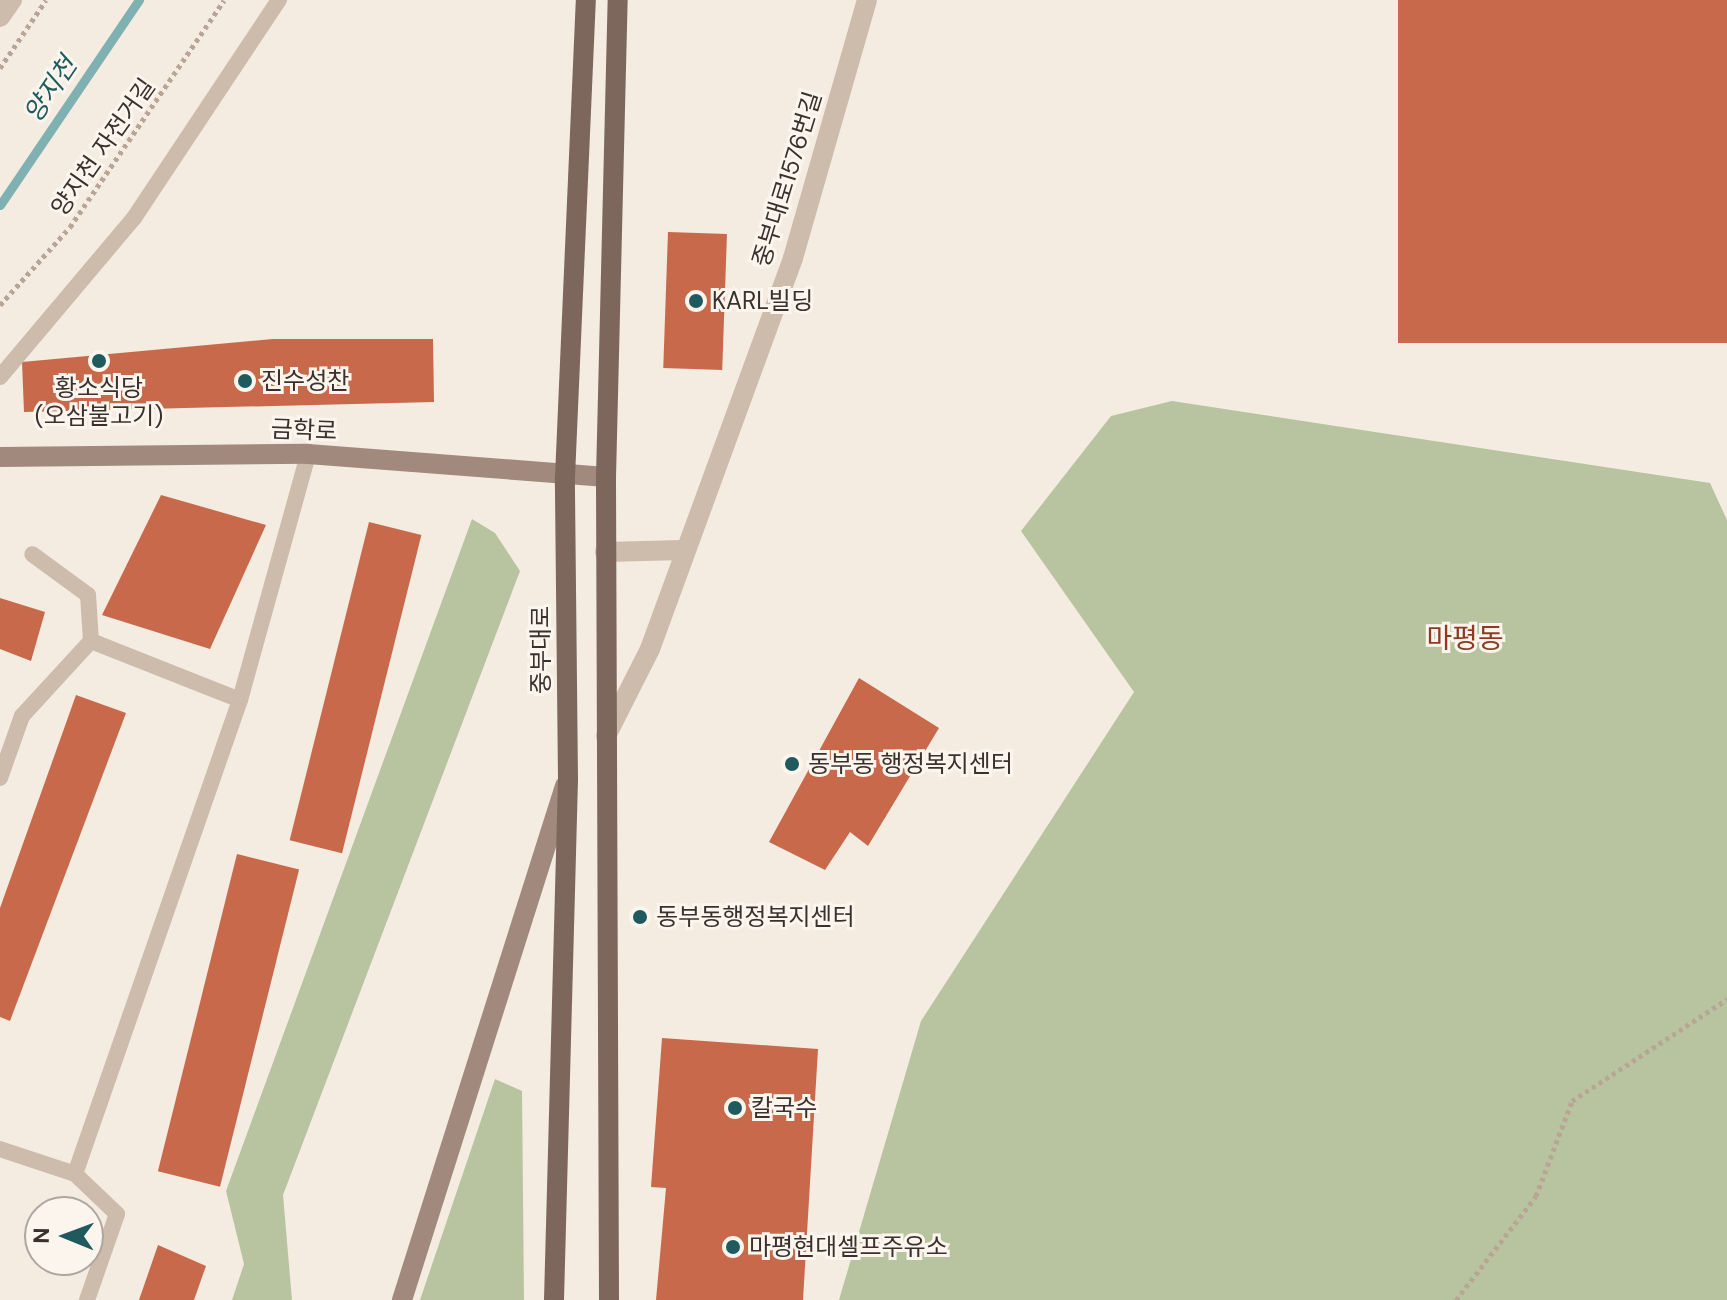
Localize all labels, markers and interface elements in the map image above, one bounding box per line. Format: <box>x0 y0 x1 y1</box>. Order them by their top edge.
water label: 양지천 <box>18 52 84 128</box>
street label: 양지천 자전거길 <box>45 73 161 221</box>
street label: 중부대로1576번길 <box>747 88 827 270</box>
place label: KARL빌딩 <box>712 287 813 315</box>
marker: KARL빌딩 <box>687 292 705 310</box>
marker: 황소식당 (오삼불고기) <box>90 352 108 370</box>
place label: 진수성찬 <box>261 367 349 395</box>
marker: 진수성찬 <box>236 372 254 390</box>
place label: 황소식당 (오삼불고기) <box>35 374 163 430</box>
street label: 금학로 <box>270 414 338 446</box>
street label: 중부대로 <box>527 606 555 694</box>
district label: 마평동 <box>1426 622 1504 656</box>
place label: 동부동 행정복지센터 <box>808 750 1013 778</box>
marker: 동부동 행정복지센터 <box>783 755 801 773</box>
place label: 동부동행정복지센터 <box>656 903 855 931</box>
marker: 동부동행정복지센터 <box>631 908 649 926</box>
place label: 칼국수 <box>751 1094 817 1122</box>
marker: 칼국수 <box>726 1099 744 1117</box>
north arrow <box>24 1196 104 1276</box>
text: N <box>27 1227 56 1244</box>
place label: 마평현대셀프주유소 <box>749 1233 948 1261</box>
marker: 마평현대셀프주유소 <box>724 1238 742 1256</box>

